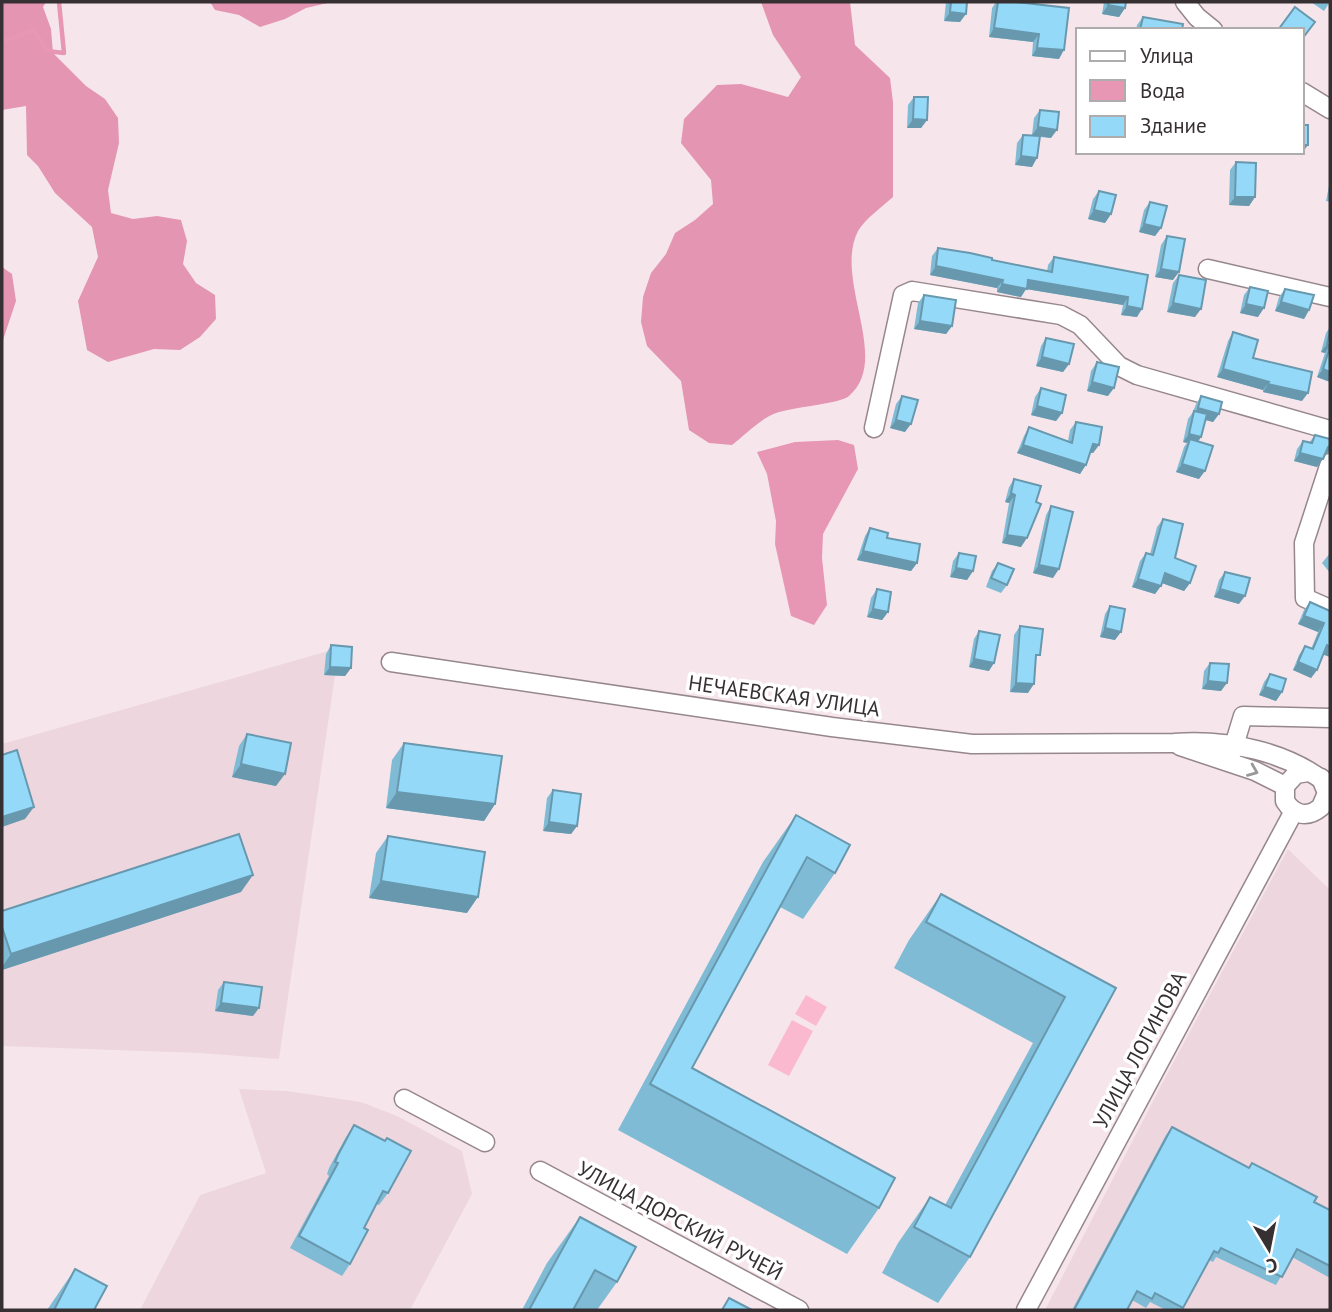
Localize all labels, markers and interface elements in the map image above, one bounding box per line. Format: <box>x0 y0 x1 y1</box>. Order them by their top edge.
legend <box>1076 28 1304 154</box>
text: Улица <box>1140 42 1194 69</box>
text: Вода <box>1140 77 1185 104</box>
text: Здание <box>1140 112 1207 139</box>
street label: НЕЧАЕВСКАЯ УЛИЦА <box>687 669 882 722</box>
one-way arrow <box>1246 763 1258 777</box>
street label: УЛИЦА ЛОГИНОВА <box>1087 966 1193 1133</box>
street label: УЛИЦА ДОРСКИЙ РУЧЕЙ <box>573 1155 788 1286</box>
north arrow <box>1234 1214 1304 1284</box>
text: С <box>1264 1253 1279 1279</box>

